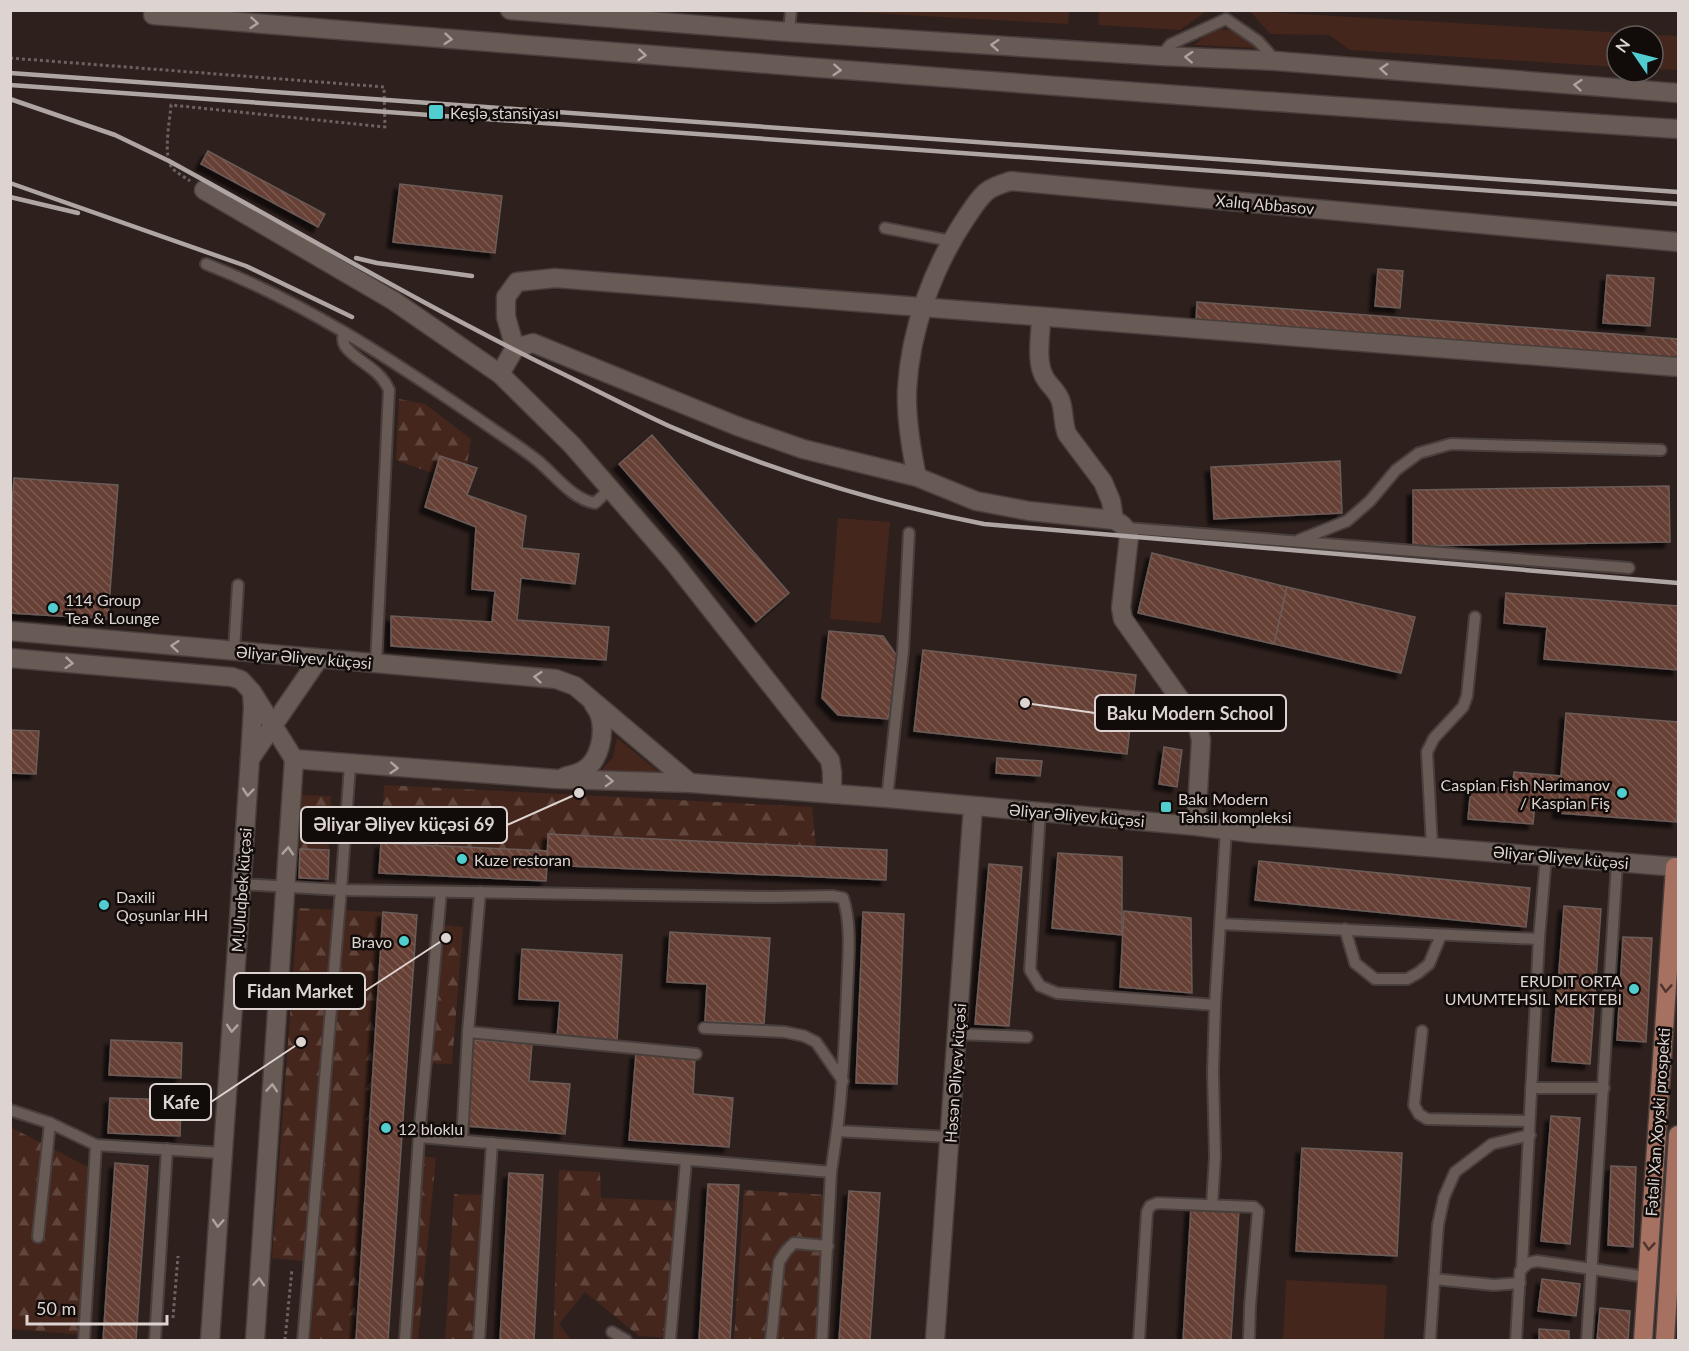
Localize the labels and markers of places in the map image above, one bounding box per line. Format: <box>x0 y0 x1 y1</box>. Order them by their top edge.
marker: Keşlə stansiyası <box>427 103 445 121</box>
place label: Keşlə stansiyası <box>450 103 559 122</box>
place label: 114 Group Tea & Lounge <box>65 590 160 627</box>
marker: 114 Group Tea & Lounge <box>46 601 60 615</box>
callout: Baku Modern School <box>1095 695 1286 731</box>
place label: Caspian Fish Nərimanov / Kaspian Fiş <box>1441 775 1611 812</box>
marker: Caspian Fish Nərimanov / Kaspian Fiş <box>1615 786 1629 800</box>
place label: Bakı Modern Təhsil kompleksi <box>1178 789 1292 826</box>
marker: Bakı Modern Təhsil kompleksi <box>1159 800 1173 814</box>
callout: Əliyar Əliyev küçəsi 69 <box>301 807 507 843</box>
place label: Kuze restoran <box>474 850 571 869</box>
marker: Kuze restoran <box>455 852 469 866</box>
place label: Daxili Qoşunlar HH <box>116 887 208 924</box>
marker: Daxili Qoşunlar HH <box>97 898 111 912</box>
place label: Bravo <box>351 932 392 951</box>
marker: Bravo <box>397 934 411 948</box>
place label: ERUDIT ORTA UMUMTEHSIL MEKTEBI <box>1445 971 1622 1008</box>
callout: Fidan Market <box>234 973 365 1009</box>
marker: ERUDIT ORTA UMUMTEHSIL MEKTEBI <box>1627 982 1641 996</box>
callout: Kafe <box>150 1084 211 1120</box>
place label: 12 bloklu <box>398 1119 463 1138</box>
marker: 12 bloklu <box>379 1121 393 1135</box>

